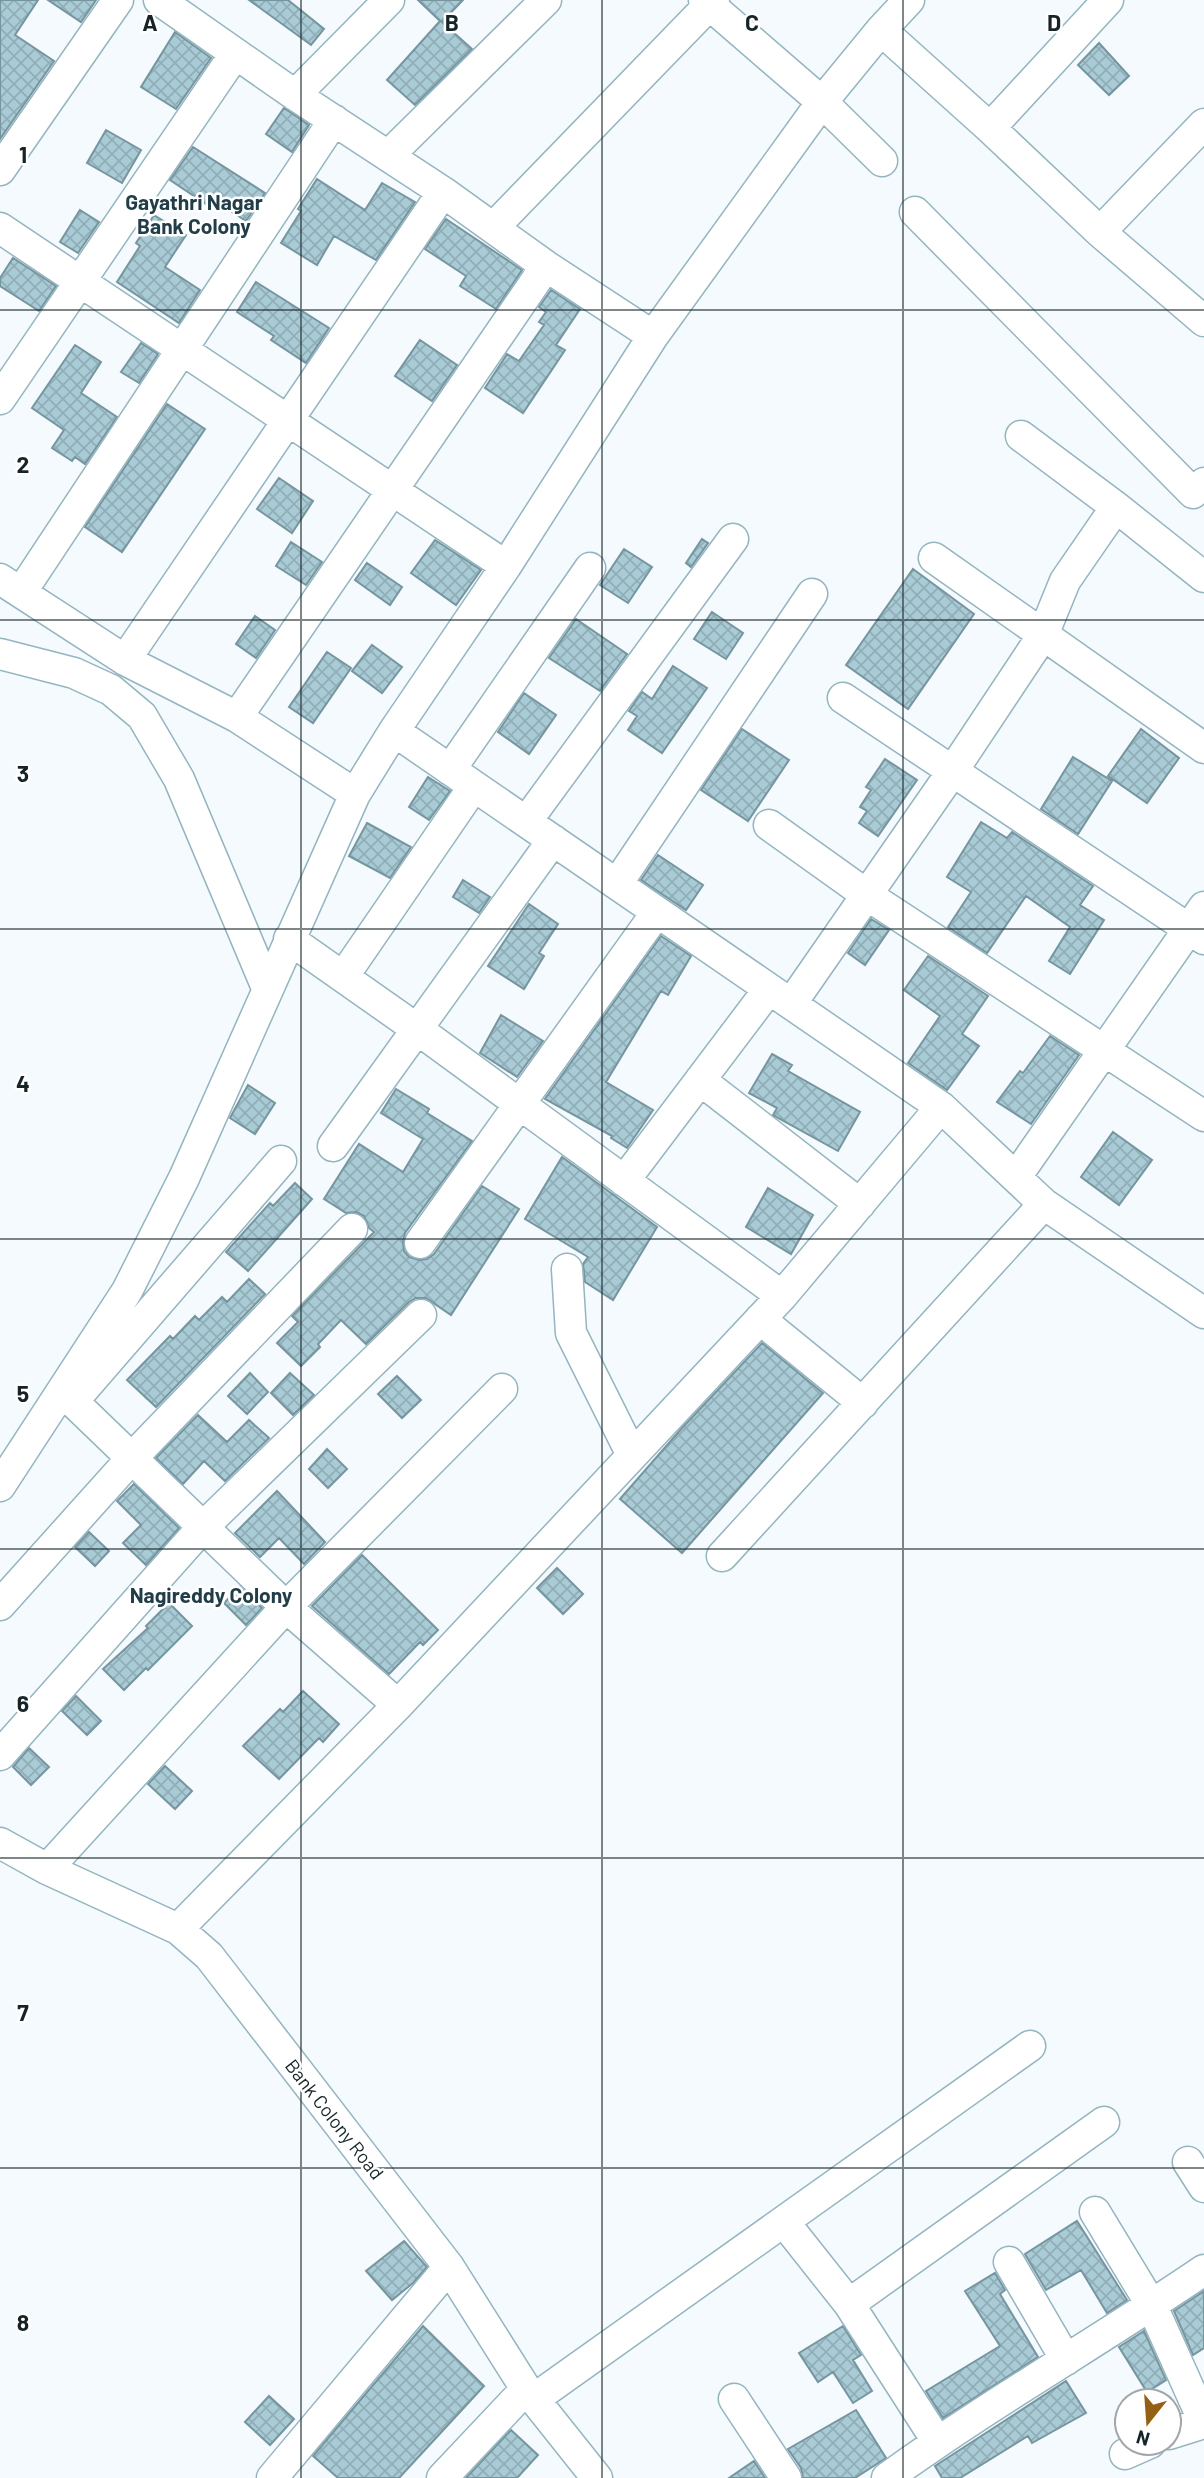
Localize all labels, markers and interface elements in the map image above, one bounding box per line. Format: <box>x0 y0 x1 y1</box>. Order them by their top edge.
text: A <box>142 8 158 36</box>
text: B <box>445 8 459 36</box>
text: C <box>745 8 759 36</box>
text: D <box>1047 8 1061 36</box>
text: 1 <box>19 140 27 168</box>
district label: Gayathri Nagar Bank Colony <box>125 189 263 238</box>
text: 2 <box>17 450 29 478</box>
text: 3 <box>17 759 29 787</box>
text: 4 <box>16 1069 30 1097</box>
text: 5 <box>17 1379 29 1407</box>
district label: Nagireddy Colony <box>130 1582 293 1607</box>
text: 6 <box>17 1689 29 1717</box>
text: 7 <box>17 1998 29 2026</box>
street label: Bank Colony Road <box>281 2054 389 2184</box>
text: 8 <box>17 2308 29 2336</box>
north arrow <box>1113 2387 1183 2457</box>
text: N <box>1133 2426 1152 2452</box>

